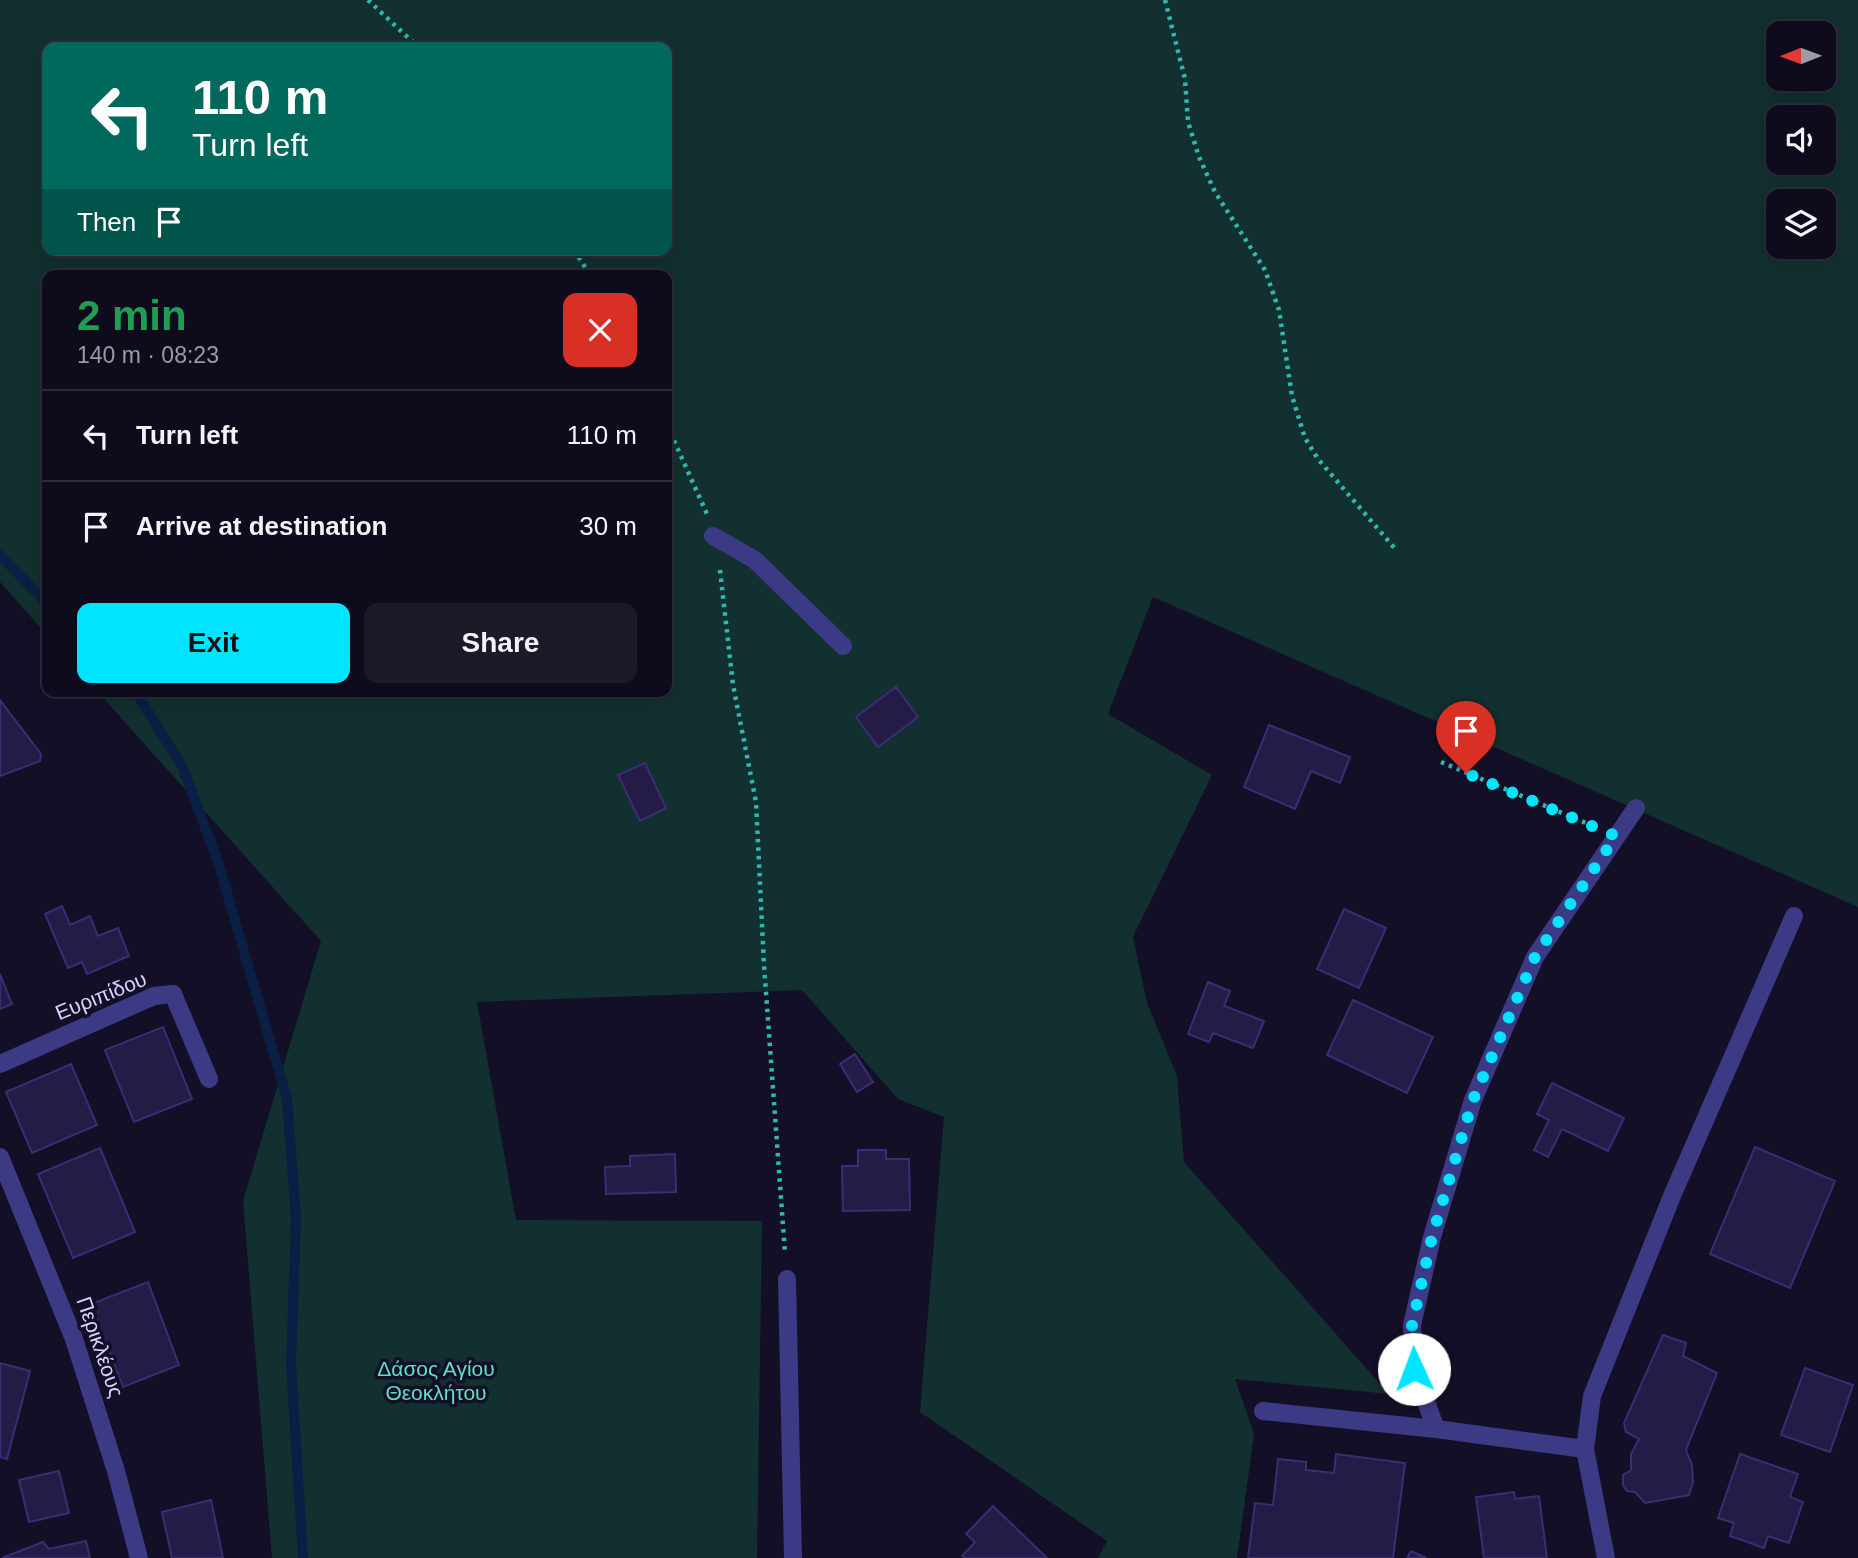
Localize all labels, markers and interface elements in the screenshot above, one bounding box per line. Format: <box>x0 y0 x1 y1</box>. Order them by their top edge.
north arrow <box>1766 21 1836 91</box>
map controls <box>1766 21 1836 259</box>
icon: left <box>77 70 168 161</box>
text: 110 m <box>192 70 328 124</box>
button: sound <box>1766 105 1836 175</box>
text: Turn left <box>192 127 308 163</box>
button: layers <box>1766 189 1836 259</box>
icon: arrive <box>150 203 188 241</box>
text: Then <box>77 207 136 237</box>
text: 2 min <box>77 292 187 339</box>
button: close <box>563 293 637 367</box>
text: 140 m · 08:23 <box>77 342 219 368</box>
icon: left <box>77 417 115 455</box>
text: Turn left <box>136 420 238 450</box>
text: 110 m <box>567 420 637 450</box>
icon: arrive <box>77 508 115 546</box>
text: Arrive at destination <box>136 511 387 541</box>
text: 30 m <box>579 511 637 541</box>
button: Exit <box>77 603 350 683</box>
button: Share <box>364 603 637 683</box>
pin <box>1436 701 1496 773</box>
icon: arrive <box>1447 712 1485 750</box>
street label: Ευριπίδου <box>52 967 150 1024</box>
street label: Περικλέους <box>73 1294 128 1400</box>
position arrow <box>1377 1332 1451 1406</box>
park label: Δάσος Αγίου Θεοκλήτου <box>377 1357 495 1404</box>

